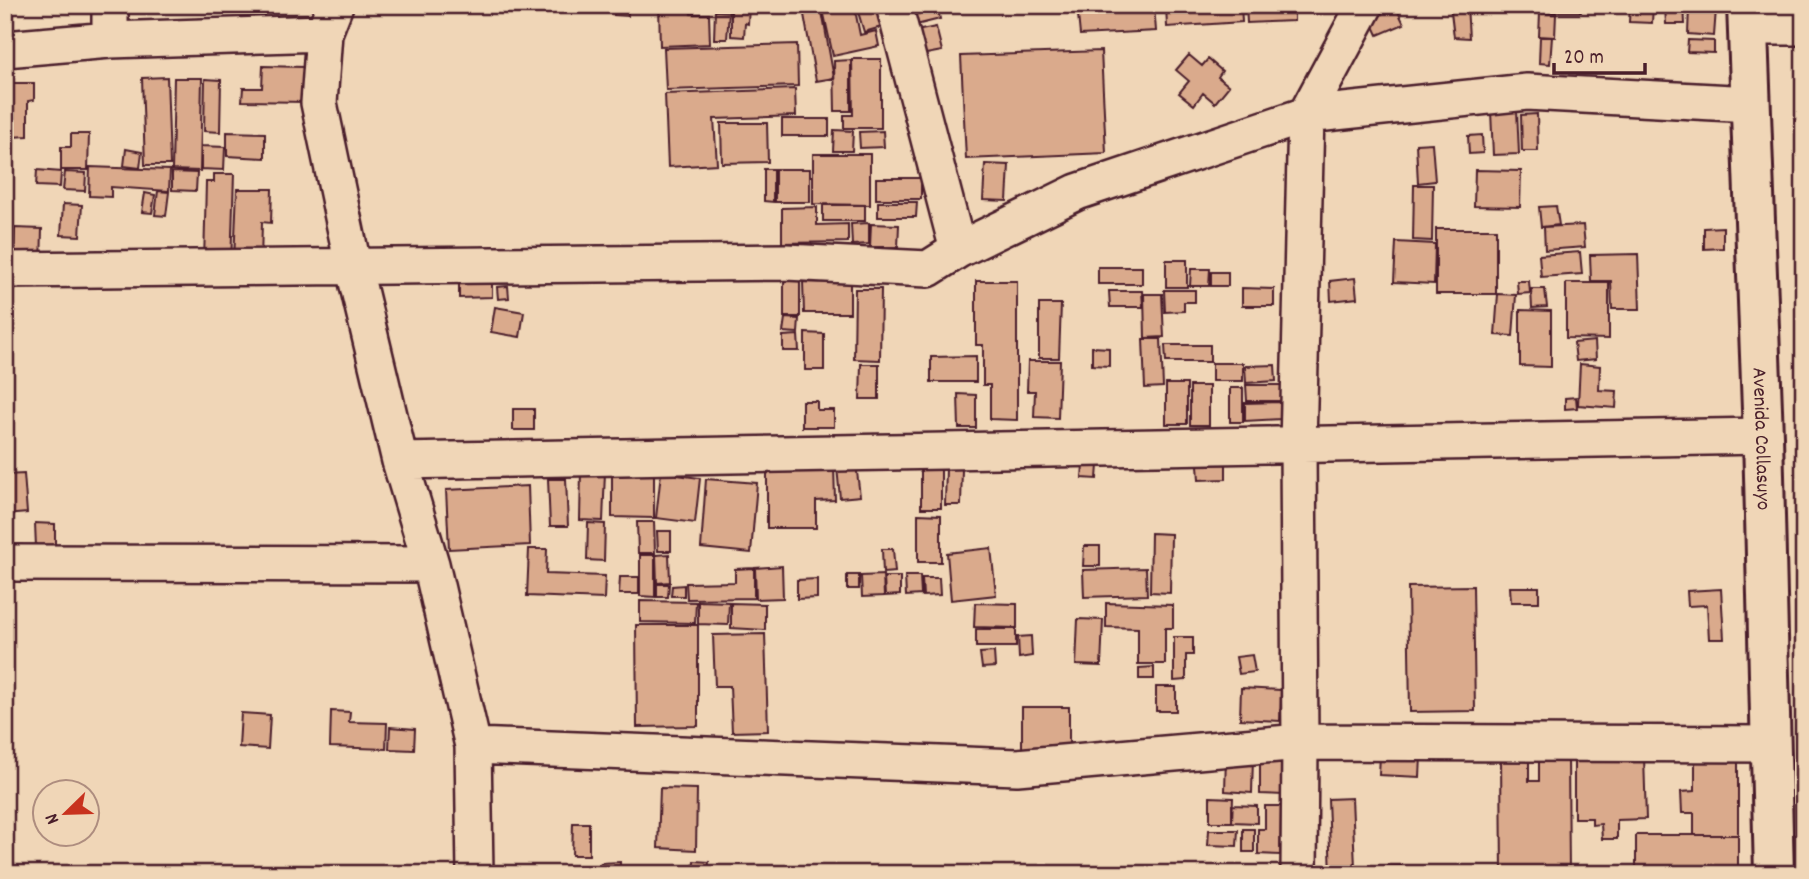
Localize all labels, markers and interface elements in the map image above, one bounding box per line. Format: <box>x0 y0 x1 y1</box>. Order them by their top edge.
scale bar <box>1554 32 1644 76</box>
text: 20 m <box>1564 44 1604 74</box>
street label: Avenida Collasuyo <box>1742 367 1777 511</box>
north arrow <box>32 778 102 848</box>
text: N <box>39 809 68 828</box>

